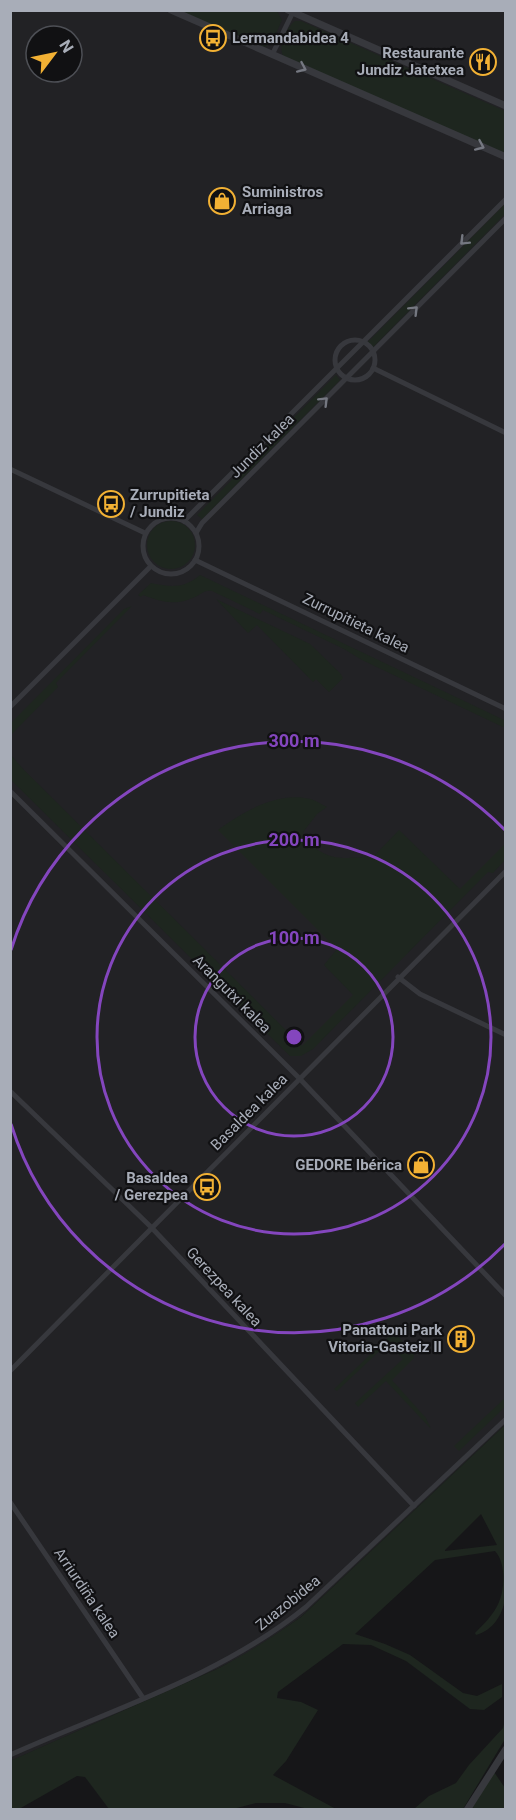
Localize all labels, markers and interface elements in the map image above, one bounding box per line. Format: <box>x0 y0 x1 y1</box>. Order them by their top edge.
bus stop icon: Lermandabidea 4 <box>198 23 228 53</box>
north arrow <box>24 24 84 84</box>
place label: Lermandabidea 4 <box>232 29 349 47</box>
text: N <box>55 36 77 56</box>
place label: Restaurante Jundiz Jatetxea <box>357 44 464 79</box>
restaurant icon: Restaurante Jundiz Jatetxea <box>468 47 498 77</box>
one-way arrow <box>295 61 306 73</box>
one-way arrow <box>474 139 485 151</box>
place label: Suministros Arriaga <box>242 183 323 218</box>
shop icon: Suministros Arriaga <box>207 186 237 216</box>
one-way arrow <box>461 233 472 244</box>
one-way arrow <box>407 306 418 317</box>
one-way arrow <box>317 397 328 407</box>
street label: Jundiz kalea <box>226 410 298 482</box>
place label: Zurrupitieta / Jundiz <box>129 486 209 521</box>
bus stop icon: Zurrupitieta / Jundiz <box>96 489 126 519</box>
street label: Zurrupitieta kalea <box>300 589 412 657</box>
text: 300 m <box>268 730 320 751</box>
text: 200 m <box>268 829 320 850</box>
text: 100 m <box>268 927 320 948</box>
street label: Arangutxi kalea <box>189 951 275 1037</box>
centre of rings <box>284 1027 304 1047</box>
street label: Basaldea kalea <box>207 1070 291 1154</box>
shop icon: GEDORE Ibérica <box>406 1150 436 1180</box>
place label: GEDORE Ibérica <box>295 1156 402 1174</box>
place label: Basaldea / Gerezpea <box>114 1169 188 1204</box>
bus stop icon: Basaldea / Gerezpea <box>192 1172 222 1202</box>
street label: Gerezpea kalea <box>183 1243 265 1331</box>
place label: Panattoni Park Vitoria-Gasteiz II <box>328 1321 443 1356</box>
building icon: Panattoni Park Vitoria-Gasteiz II <box>446 1324 476 1354</box>
street label: Arriurdiña kalea <box>50 1545 124 1641</box>
street label: Zuazobidea <box>252 1572 324 1634</box>

